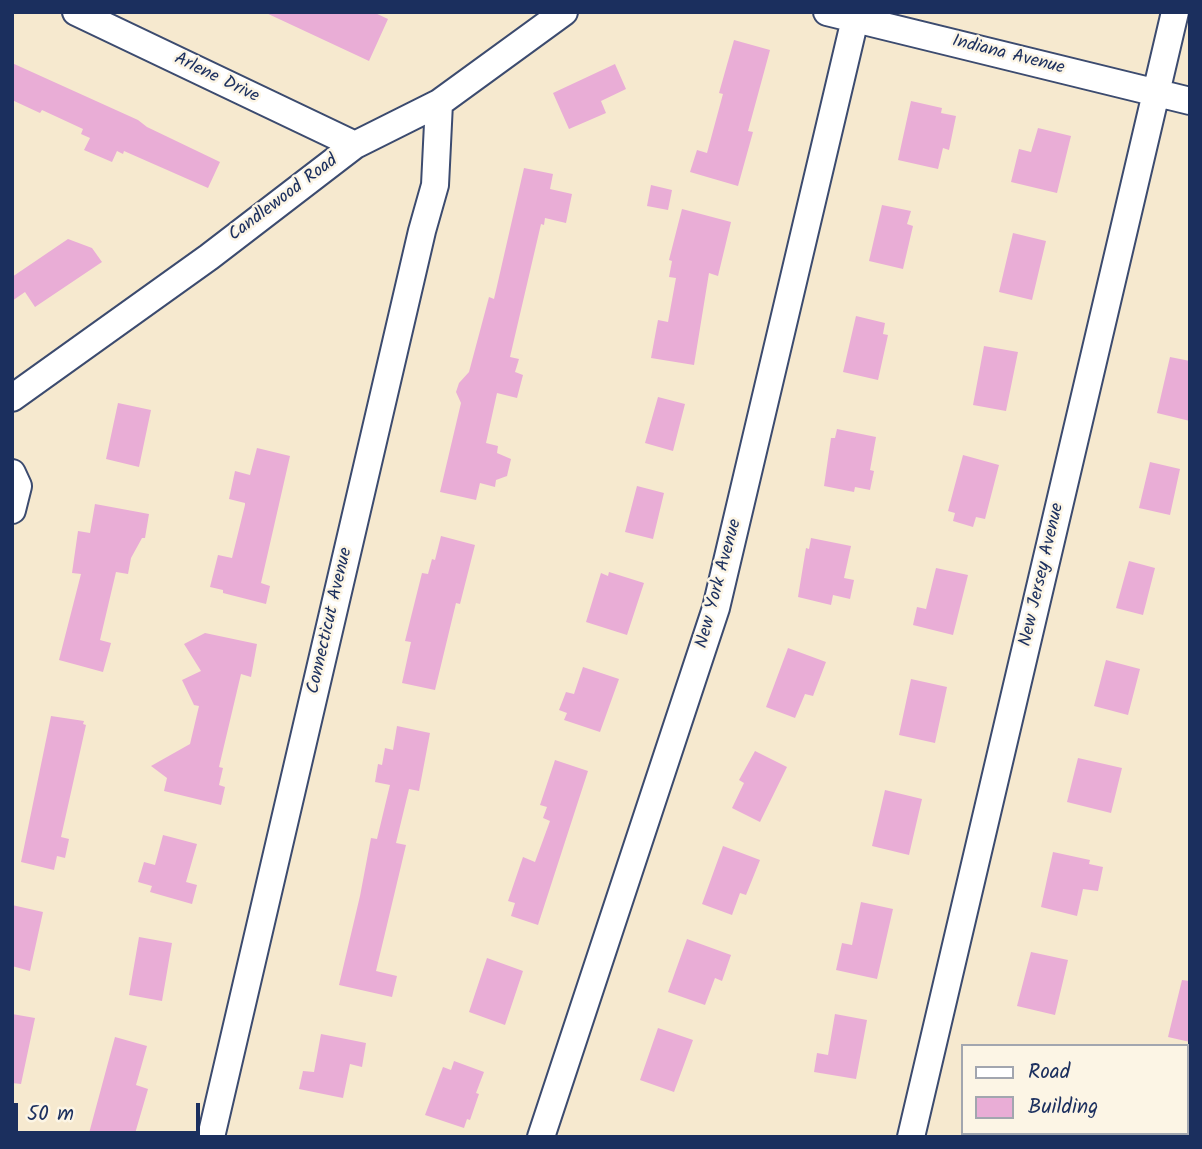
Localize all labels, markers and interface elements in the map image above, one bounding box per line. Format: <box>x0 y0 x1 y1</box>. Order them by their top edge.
street label: Indiana Avenue <box>950 32 1066 80</box>
street label: Arlene Drive <box>170 49 262 109</box>
street label: Candlewood Road <box>225 151 343 247</box>
street label: New Jersey Avenue <box>1016 501 1070 649</box>
street label: New York Avenue <box>692 517 748 651</box>
street label: Connecticut Avenue <box>304 546 358 696</box>
legend <box>960 1044 1188 1135</box>
text: Road <box>1028 1056 1070 1089</box>
scale bar <box>18 1090 203 1134</box>
text: Building <box>1028 1091 1098 1124</box>
text: 50 m <box>27 1098 74 1131</box>

